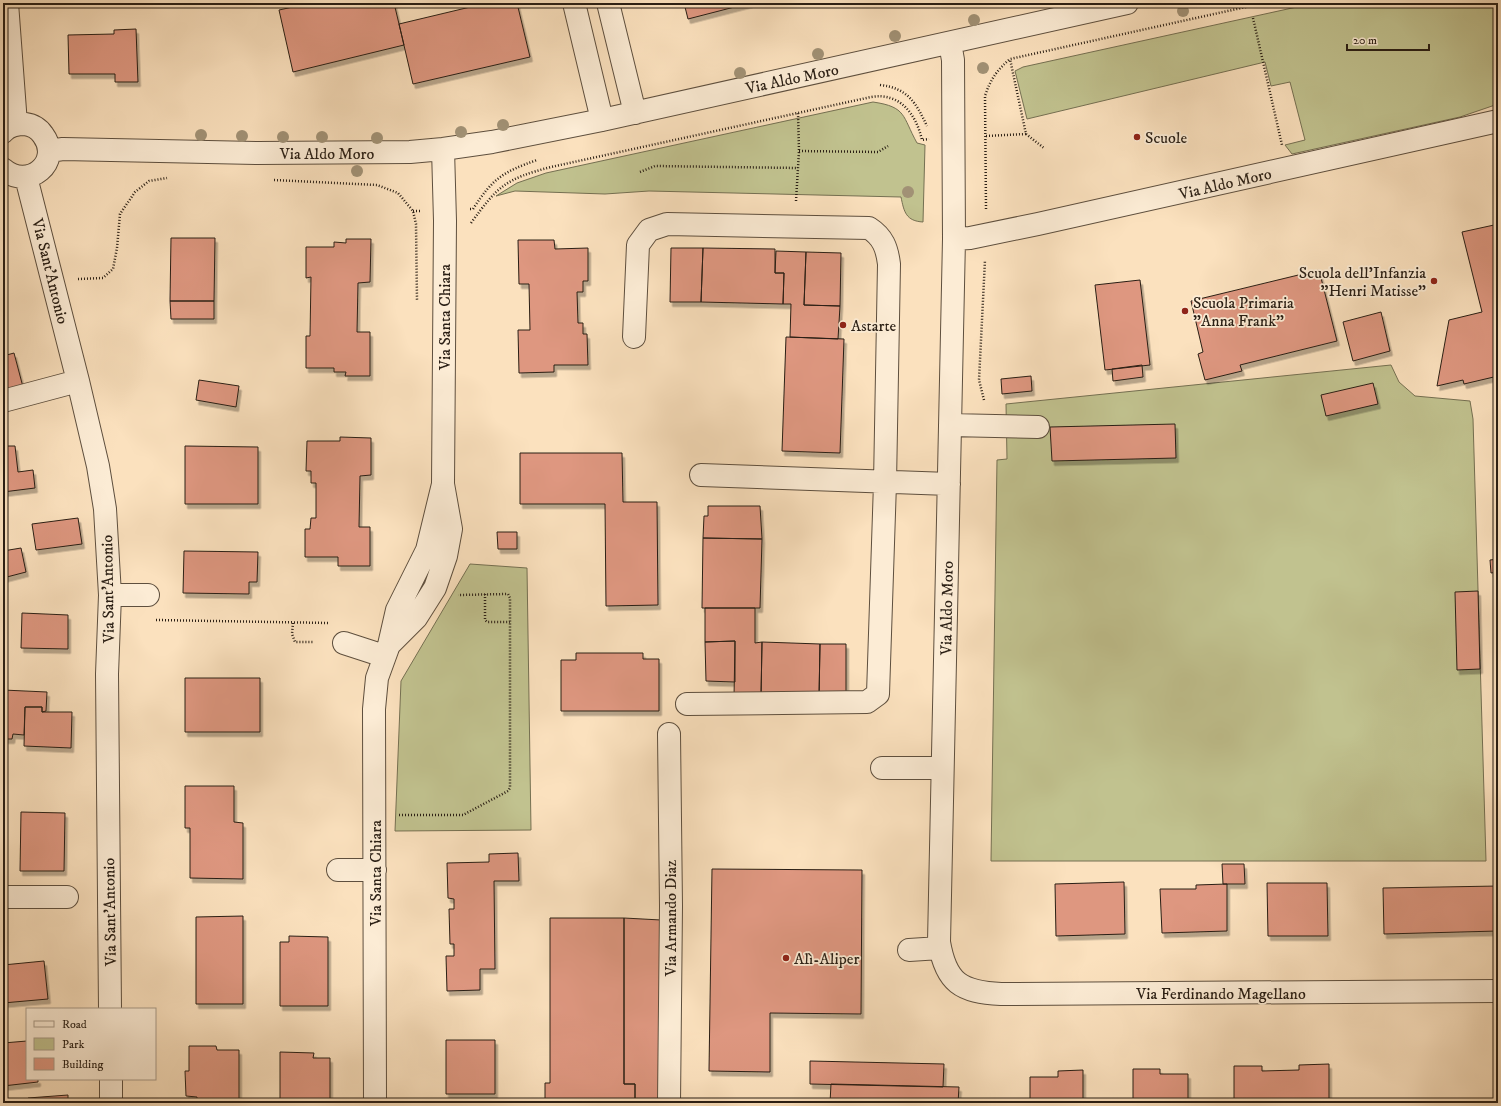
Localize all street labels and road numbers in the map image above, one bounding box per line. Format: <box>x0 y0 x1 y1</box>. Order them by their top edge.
street label: Via Aldo Moro <box>743 59 841 99</box>
street label: Via Aldo Moro <box>279 144 374 164</box>
street label: Via Aldo Moro <box>1176 164 1274 205</box>
street label: Via Sant'Antonio <box>27 215 73 326</box>
street label: Via Santa Chiara <box>435 264 455 371</box>
street label: Via Sant'Antonio <box>97 535 119 644</box>
street label: Via Aldo Moro <box>936 560 958 656</box>
street label: Via Santa Chiara <box>366 820 386 927</box>
street label: Via Sant'Antonio <box>99 858 121 967</box>
street label: Via Armando Diaz <box>661 860 681 977</box>
street label: Via Ferdinando Magellano <box>1135 984 1306 1004</box>

